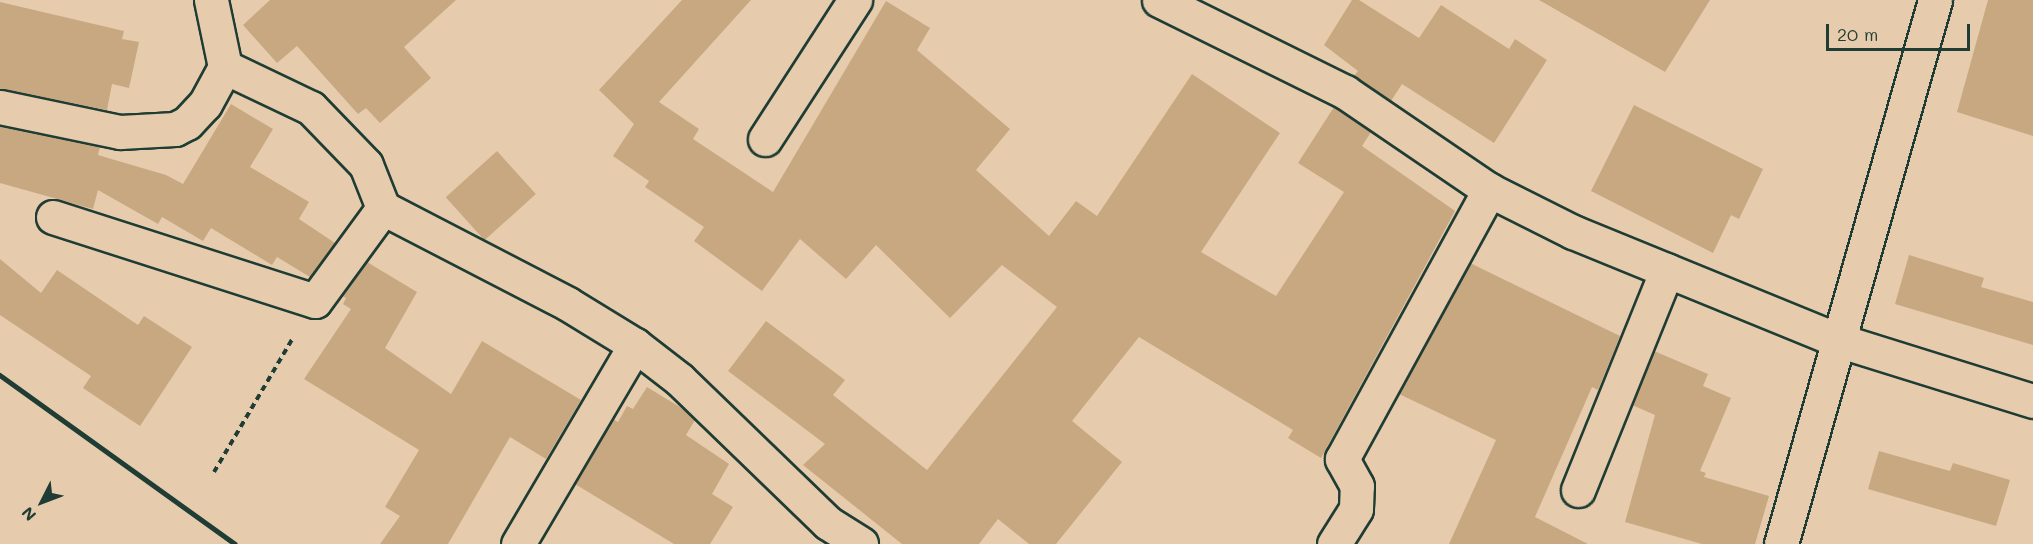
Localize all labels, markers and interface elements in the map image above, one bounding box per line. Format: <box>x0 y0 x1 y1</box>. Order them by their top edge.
scale bar <box>1829 12 1973 50</box>
text: 20 m <box>1837 22 1878 46</box>
north arrow <box>12 472 72 532</box>
text: N <box>16 503 40 526</box>

